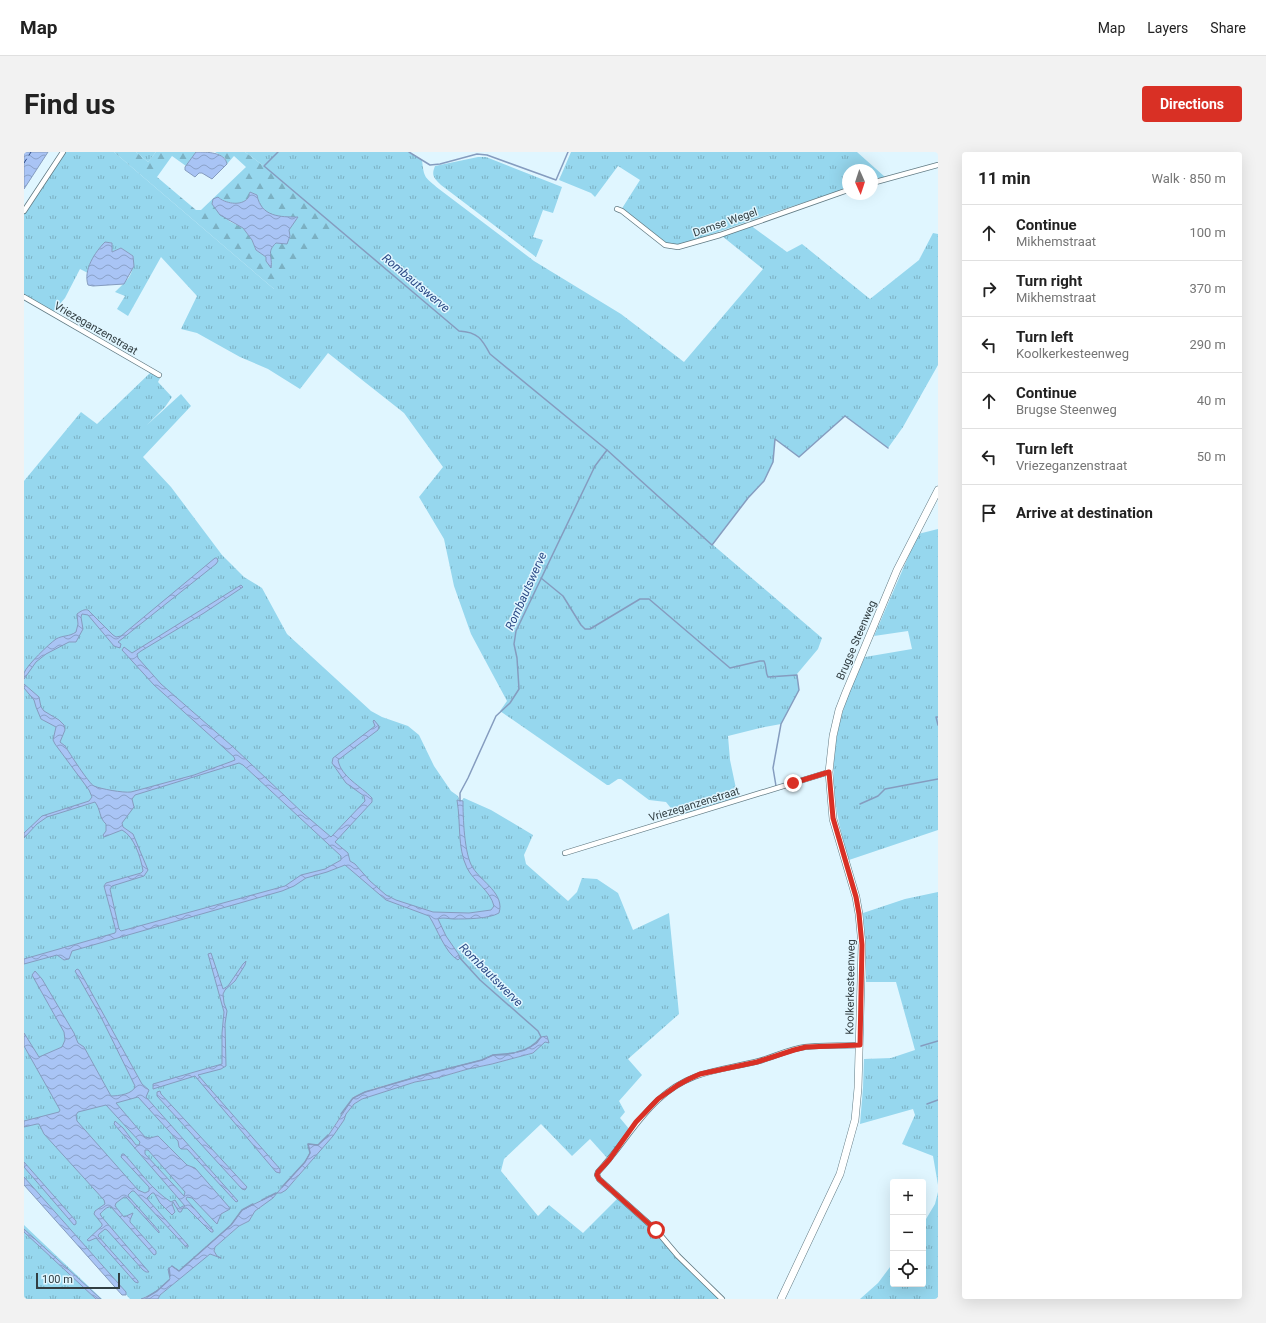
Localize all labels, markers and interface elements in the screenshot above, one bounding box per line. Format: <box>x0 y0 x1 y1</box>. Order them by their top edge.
text: Map <box>20 16 58 39</box>
text: Map <box>1098 20 1125 36</box>
text: Layers <box>1147 20 1188 36</box>
text: Share <box>1210 20 1246 36</box>
button: Directions <box>1142 86 1242 122</box>
text: Find us <box>24 88 115 121</box>
north arrow <box>842 164 878 200</box>
text: 11 min <box>978 168 1031 188</box>
text: Walk · 850 m <box>1151 171 1226 186</box>
street label: Damse Wegel <box>691 205 759 240</box>
text: Continue <box>1016 216 1077 234</box>
icon: ahead <box>978 222 1000 244</box>
text: 100 m <box>1189 225 1226 240</box>
text: Mikhemstraat <box>1016 234 1096 249</box>
water label: Rombautswerve <box>379 251 453 315</box>
text: Turn right <box>1016 272 1082 290</box>
icon: right <box>978 278 1000 300</box>
text: 370 m <box>1189 281 1226 296</box>
text: Mikhemstraat <box>1016 290 1096 305</box>
street label: Vriezeganzenstraat <box>52 299 140 358</box>
text: Turn left <box>1016 328 1073 346</box>
icon: left <box>978 334 1000 356</box>
text: 290 m <box>1189 337 1226 352</box>
text: Koolkerkesteenweg <box>1016 346 1129 361</box>
text: Continue <box>1016 384 1077 402</box>
icon: ahead <box>978 390 1000 412</box>
text: 40 m <box>1197 393 1226 408</box>
text: Brugse Steenweg <box>1016 402 1117 417</box>
text: Turn left <box>1016 440 1073 458</box>
icon: left <box>978 446 1000 468</box>
text: 50 m <box>1197 449 1226 464</box>
text: Vriezeganzenstraat <box>1016 458 1127 473</box>
icon: arrive <box>978 502 1000 524</box>
text: Arrive at destination <box>1016 504 1153 522</box>
water label: Rombautswerve <box>503 550 549 632</box>
street label: Brugse Steenweg <box>834 598 879 682</box>
route end <box>784 774 802 792</box>
street label: Vriezeganzenstraat <box>647 784 741 824</box>
street label: Koolkerkesteenweg <box>843 939 858 1035</box>
water label: Rombautswerve <box>456 940 526 1010</box>
map controls <box>890 1179 926 1287</box>
button: + <box>890 1179 926 1215</box>
button: − <box>890 1215 926 1251</box>
route start <box>647 1221 665 1239</box>
button: locate <box>890 1251 926 1287</box>
scale bar <box>36 1271 120 1290</box>
text: 100 m <box>42 1273 73 1286</box>

